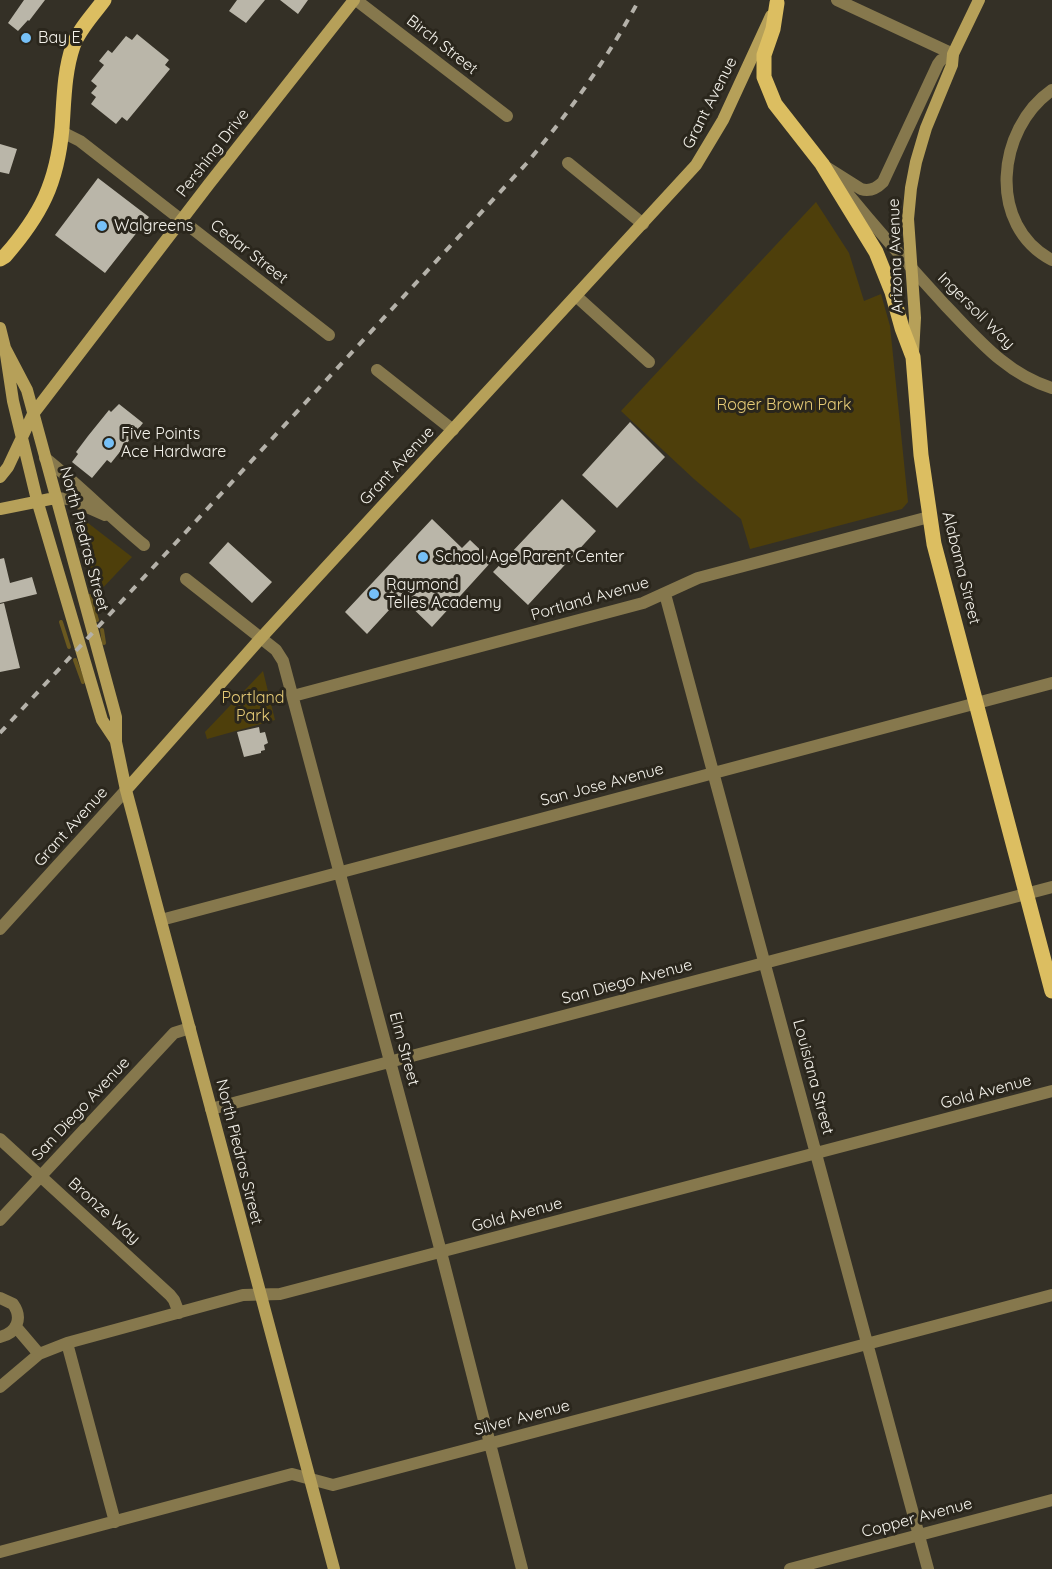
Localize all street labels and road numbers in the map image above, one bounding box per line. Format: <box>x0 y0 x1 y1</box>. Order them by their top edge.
street label: Birch Street <box>403 11 481 79</box>
street label: Grant Avenue <box>679 54 741 152</box>
street label: Pershing Drive <box>173 105 253 201</box>
street label: Arizona Avenue <box>884 198 908 314</box>
street label: Cedar Street <box>206 216 292 288</box>
street label: Ingersoll Way <box>933 268 1019 354</box>
street label: Grant Avenue <box>356 423 438 509</box>
street label: North Piedras Street <box>55 464 113 614</box>
street label: Alabama Street <box>938 510 984 626</box>
street label: Portland Avenue <box>529 573 651 625</box>
street label: San Jose Avenue <box>538 759 666 811</box>
street label: Grant Avenue <box>30 783 112 871</box>
street label: San Diego Avenue <box>560 955 694 1009</box>
street label: Elm Street <box>385 1010 423 1088</box>
street label: Louisiana Street <box>788 1017 838 1137</box>
street label: San Diego Avenue <box>28 1053 134 1165</box>
street label: Gold Avenue <box>939 1071 1033 1113</box>
street label: North Piedras Street <box>212 1077 266 1227</box>
street label: Bronze Way <box>64 1174 144 1248</box>
street label: Gold Avenue <box>470 1194 564 1236</box>
street label: Silver Avenue <box>472 1396 572 1440</box>
street label: Copper Avenue <box>860 1494 974 1542</box>

